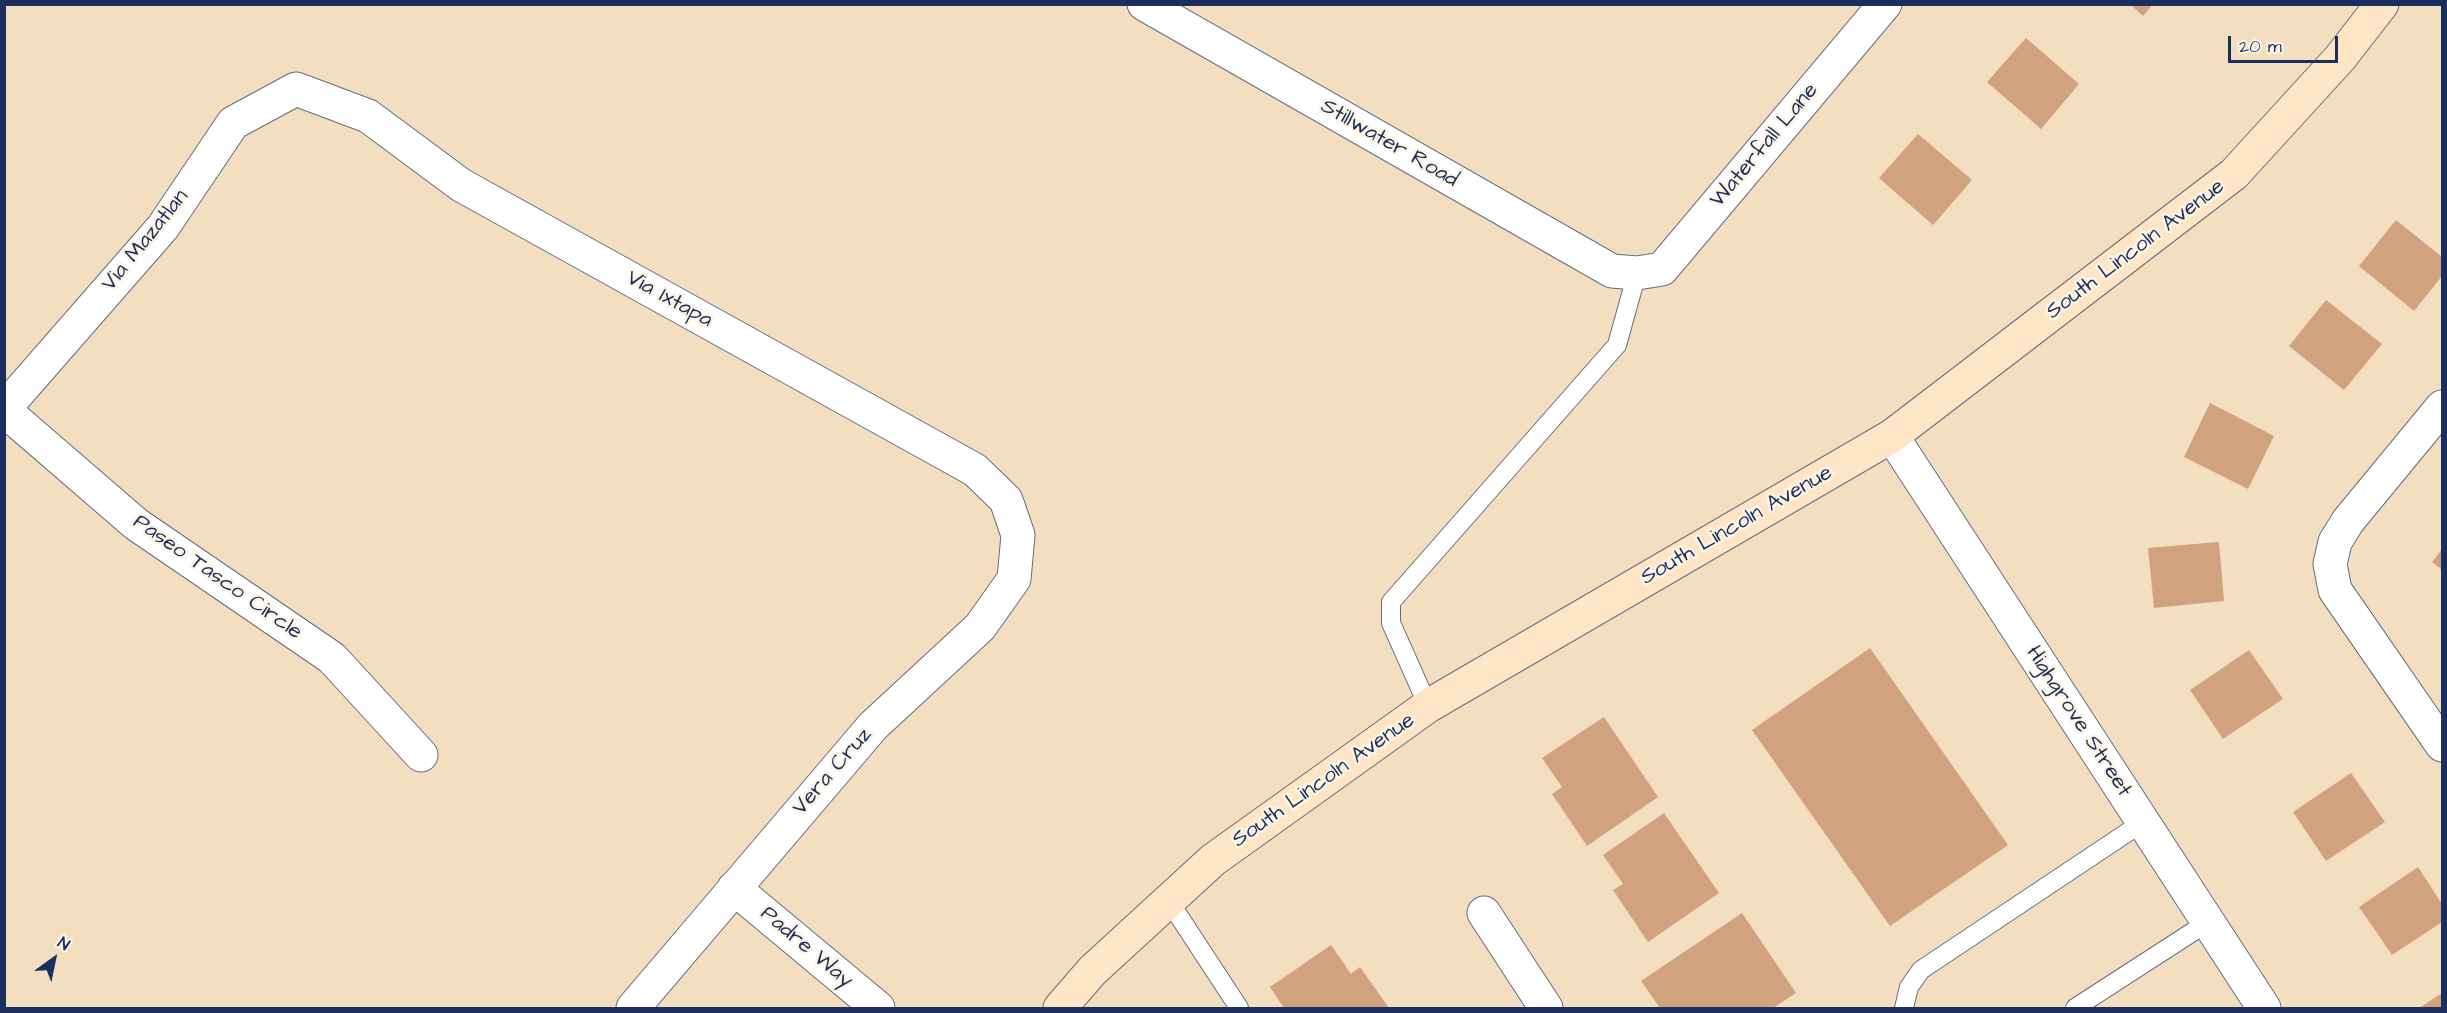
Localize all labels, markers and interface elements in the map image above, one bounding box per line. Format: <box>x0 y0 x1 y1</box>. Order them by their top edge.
scale bar <box>2231 24 2340 62</box>
text: 20 m <box>2239 34 2282 59</box>
street label: Waterfall Lane <box>1705 78 1825 214</box>
street label: Stillwater Road <box>1315 94 1463 194</box>
street label: South Lincoln Avenue <box>2041 174 2231 326</box>
street label: Via Mazatlan <box>97 185 195 297</box>
street label: Via Ixtapa <box>621 266 717 334</box>
street label: South Lincoln Avenue <box>1636 460 1838 592</box>
street label: Paseo Tasco Circle <box>127 510 307 646</box>
street label: Highgrove Street <box>2019 642 2137 802</box>
street label: South Lincoln Avenue <box>1228 708 1420 854</box>
street label: Vera Cruz <box>788 723 878 821</box>
street label: Padre Way <box>754 901 858 995</box>
north arrow <box>24 929 84 989</box>
text: N <box>54 932 74 956</box>

